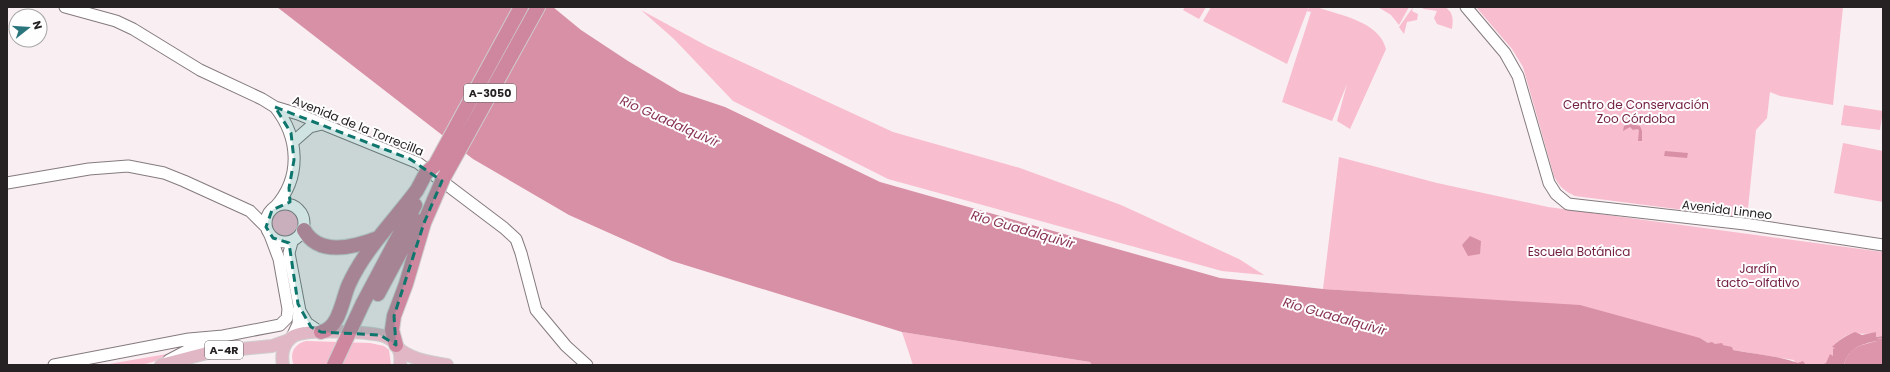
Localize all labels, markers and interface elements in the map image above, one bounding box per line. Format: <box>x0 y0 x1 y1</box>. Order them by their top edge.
north arrow <box>8 8 48 48</box>
text: N <box>29 19 46 31</box>
road number: A-3050 <box>464 84 516 102</box>
street label: Avenida de la Torrecilla <box>290 91 426 160</box>
water label: Río Guadalquivir <box>617 91 724 152</box>
park label: Centro de Conservación Zoo Córdoba <box>1563 96 1709 127</box>
street label: Avenida Linneo <box>1681 196 1774 224</box>
water label: Río Guadalquivir <box>969 206 1078 254</box>
park label: Escuela Botánica <box>1528 243 1630 260</box>
park label: Jardín tacto-olfativo <box>1717 260 1800 291</box>
water label: Río Guadalquivir <box>1281 293 1390 341</box>
road number: A-4R <box>205 341 243 359</box>

